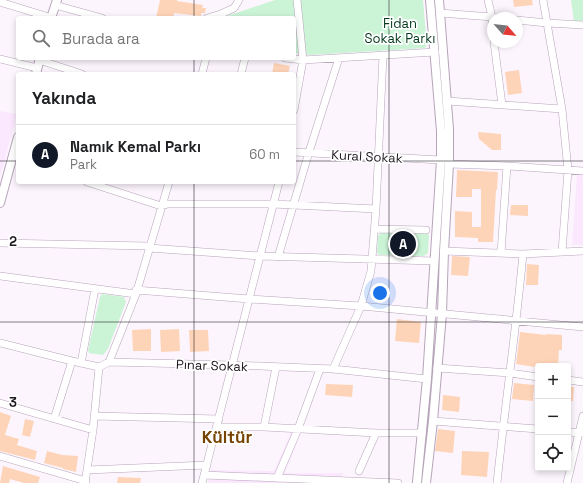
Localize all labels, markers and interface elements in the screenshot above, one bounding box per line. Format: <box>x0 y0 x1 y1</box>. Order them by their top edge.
north arrow <box>487 12 523 48</box>
park label: Fidan Sokak Parkı <box>365 15 435 47</box>
search box <box>16 16 296 60</box>
icon: search <box>30 27 52 49</box>
text: Burada ara <box>62 29 140 48</box>
text: Yakında <box>32 87 96 109</box>
text: Namık Kemal Parkı <box>70 137 201 156</box>
text: A <box>41 146 49 163</box>
text: 60 m <box>249 146 280 163</box>
street label: Kural Sokak <box>331 146 403 167</box>
text: Park <box>70 156 97 173</box>
pin: A <box>390 229 416 259</box>
text: 2 <box>9 233 17 250</box>
your location <box>370 283 390 303</box>
street label: Pınar Sokak <box>176 356 248 375</box>
map controls <box>535 363 571 471</box>
button: + <box>535 363 571 399</box>
text: 3 <box>9 394 17 411</box>
button: − <box>535 399 571 435</box>
district label: Kültür <box>202 426 252 448</box>
button: locate <box>535 435 571 471</box>

